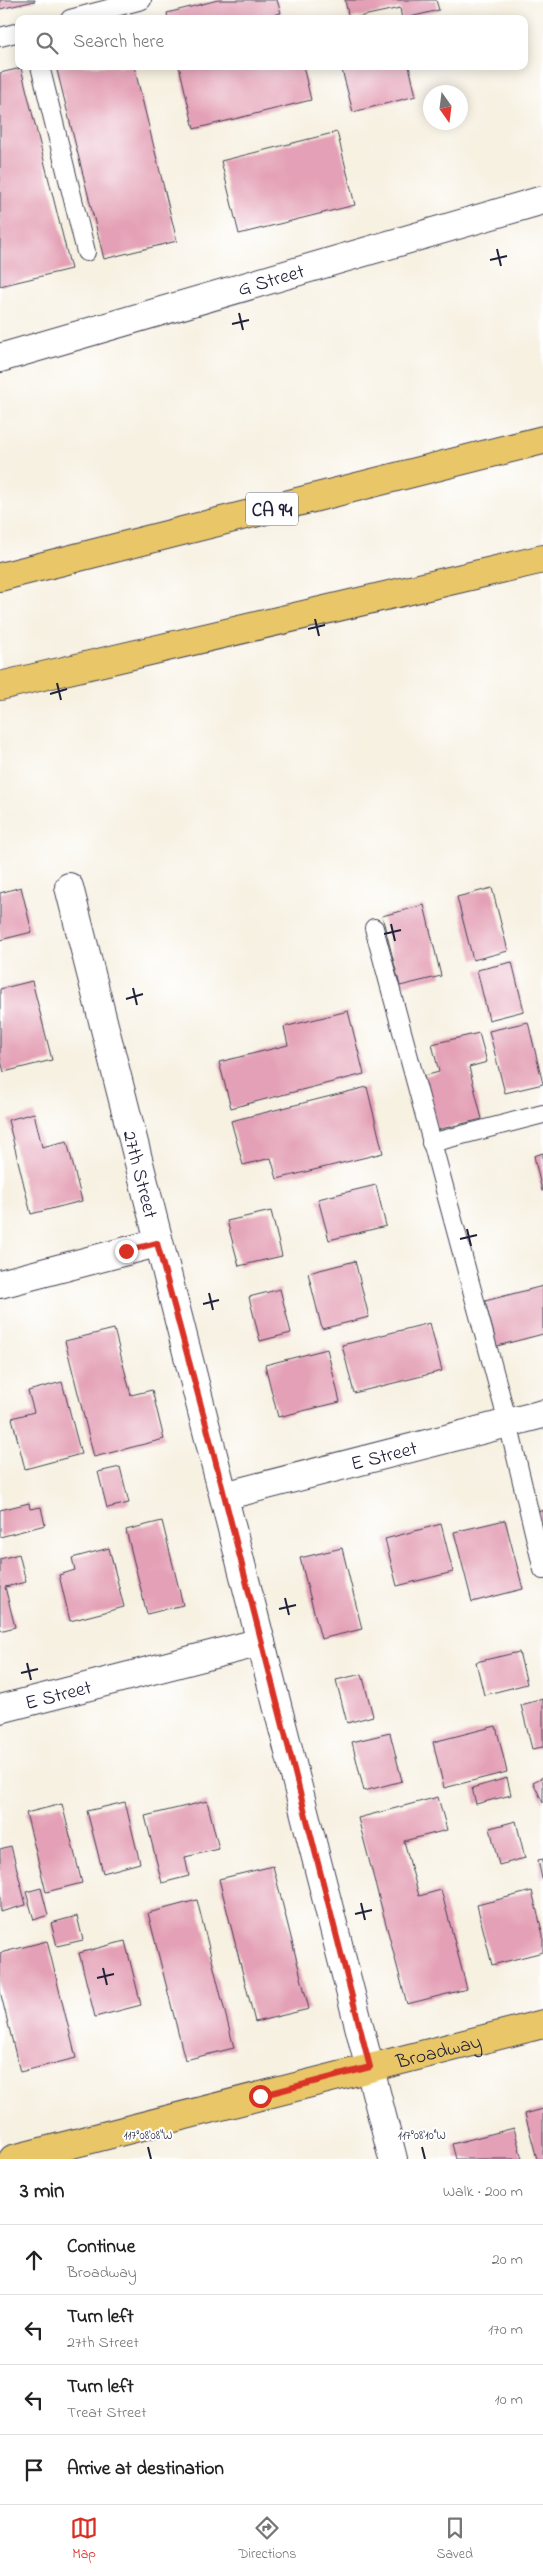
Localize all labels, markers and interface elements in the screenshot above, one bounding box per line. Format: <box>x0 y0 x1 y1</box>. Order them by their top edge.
search box <box>15 15 528 70</box>
icon: search <box>33 29 61 57</box>
text: Search here <box>73 29 164 56</box>
north arrow <box>423 85 468 130</box>
street label: G Street <box>235 258 308 305</box>
road number: CA 94 <box>246 492 298 526</box>
street label: 27th Street <box>114 1128 164 1222</box>
route end <box>115 1240 138 1263</box>
street label: E Street <box>348 1435 421 1480</box>
street label: E Street <box>22 1674 95 1719</box>
street label: Broadway <box>392 2028 485 2078</box>
route start <box>249 2085 272 2108</box>
text: 117°08'08"W <box>124 2127 172 2145</box>
text: 117°08'10"W <box>398 2127 446 2145</box>
text: 3 min <box>20 2177 64 2207</box>
text: Walk · 200 m <box>443 2180 523 2204</box>
text: Continue <box>67 2234 135 2261</box>
icon: ahead <box>20 2246 48 2274</box>
text: 20 m <box>492 2248 523 2272</box>
text: Broadway <box>67 2261 137 2285</box>
text: Turn left <box>67 2304 134 2331</box>
icon: left <box>20 2316 48 2344</box>
text: 170 m <box>488 2318 523 2342</box>
text: 27th Street <box>67 2331 139 2355</box>
text: Turn left <box>67 2374 134 2401</box>
icon: left <box>20 2386 48 2414</box>
text: 10 m <box>495 2388 523 2412</box>
text: Treat Street <box>67 2401 147 2425</box>
icon: arrive <box>20 2456 48 2484</box>
text: Arrive at destination <box>67 2456 224 2483</box>
tab: Map <box>70 2514 98 2565</box>
tab: Directions <box>238 2514 296 2565</box>
tab: Saved <box>436 2514 473 2565</box>

